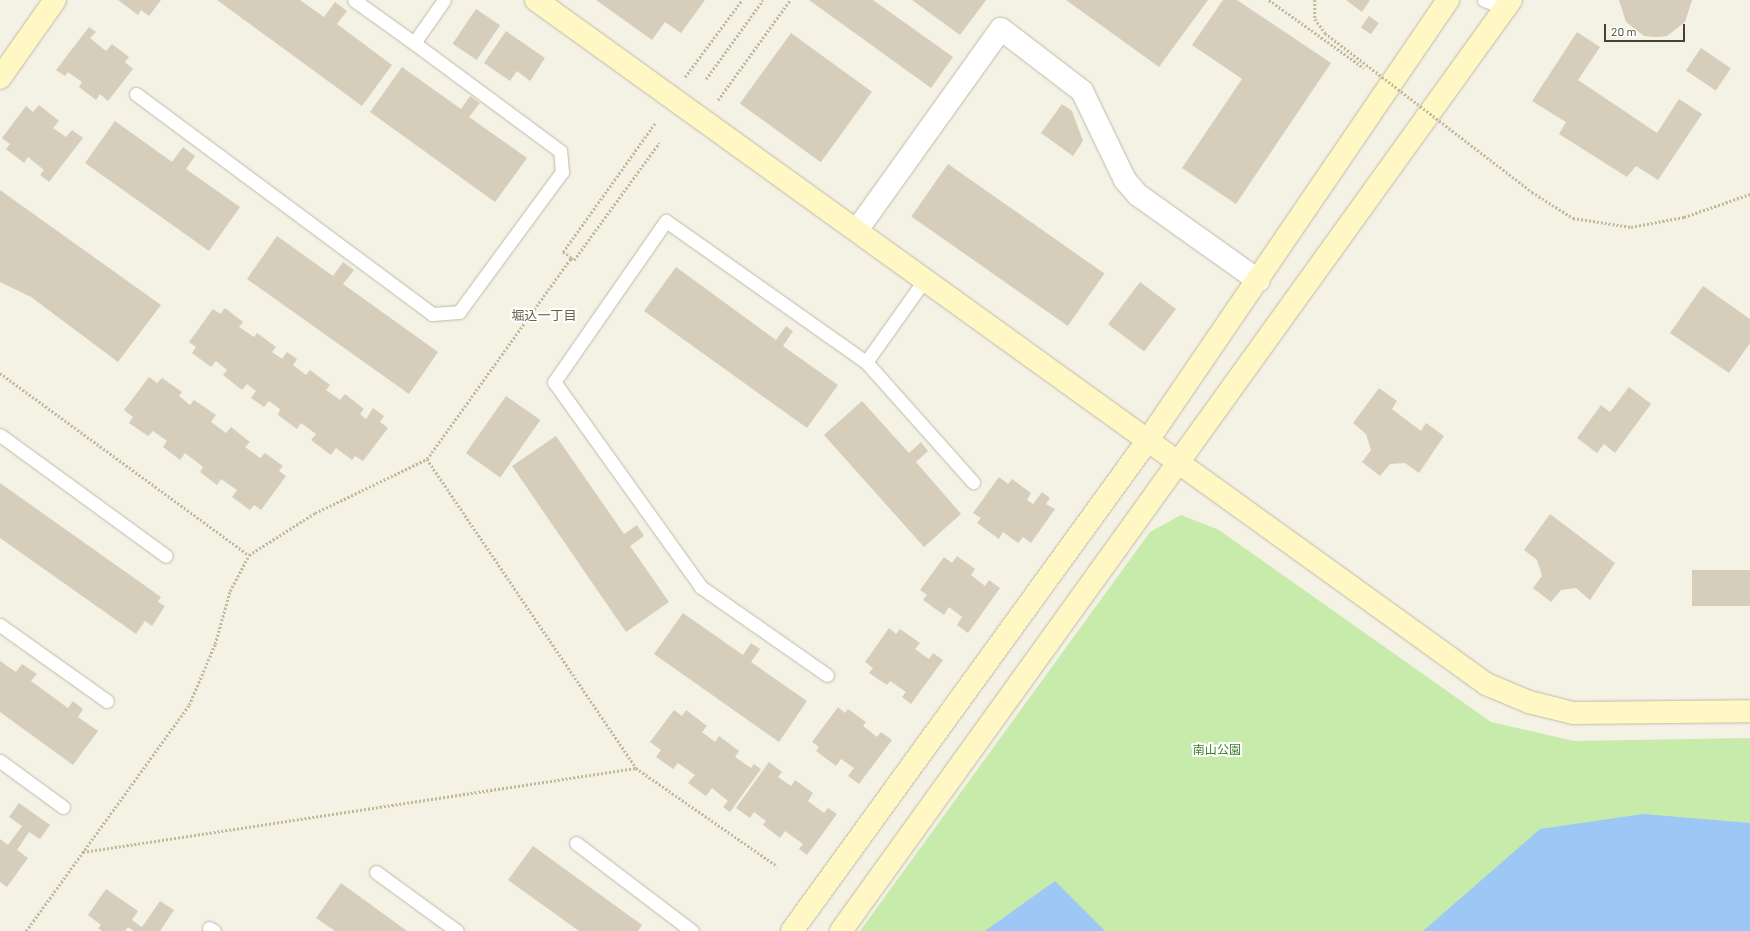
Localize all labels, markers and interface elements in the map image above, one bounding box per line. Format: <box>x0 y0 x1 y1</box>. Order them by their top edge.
scale bar <box>1606 16 1687 42</box>
text: 20 m <box>1611 24 1637 38</box>
district label: 堀込一丁目 <box>512 307 576 323</box>
park label: 南山公園 <box>1193 743 1241 757</box>

